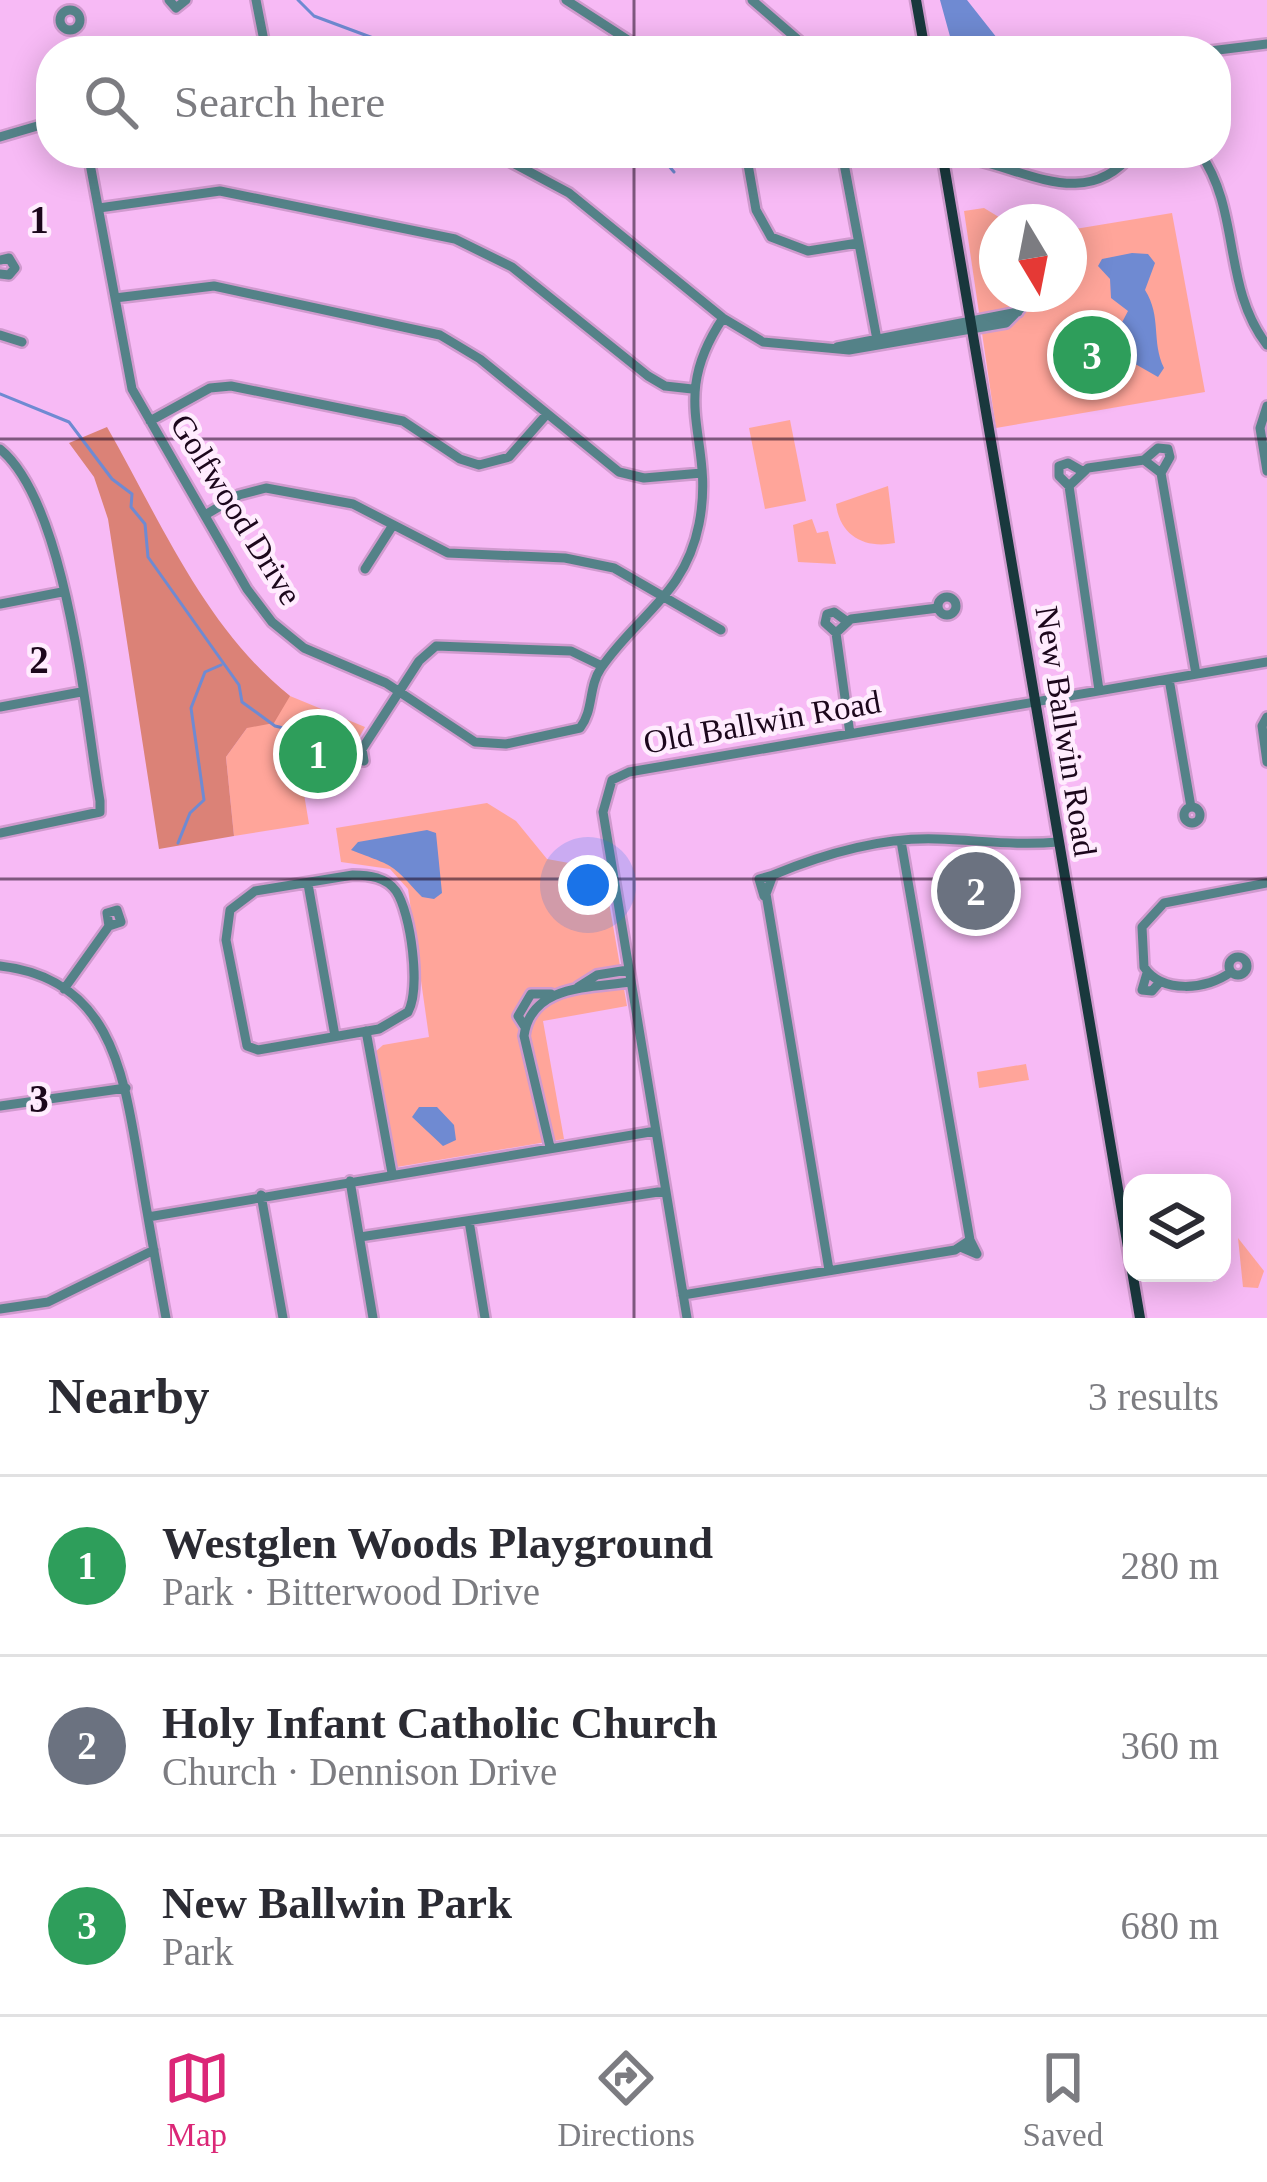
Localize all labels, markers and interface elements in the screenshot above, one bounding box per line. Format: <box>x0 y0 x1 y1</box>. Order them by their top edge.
search box <box>36 36 1231 168</box>
icon: search <box>78 69 144 135</box>
text: Search here <box>174 77 385 127</box>
text: 1 <box>29 198 49 241</box>
north arrow <box>979 204 1087 312</box>
pin: 3 <box>1053 310 1131 400</box>
street label: Golfwood Drive <box>163 408 309 611</box>
street label: New Ballwin Road <box>1028 603 1104 859</box>
text: 2 <box>29 638 49 681</box>
street label: Old Ballwin Road <box>641 683 884 761</box>
pin: 1 <box>279 709 357 799</box>
pin: 2 <box>937 846 1015 936</box>
your location <box>558 855 618 915</box>
text: 3 <box>29 1077 49 1120</box>
map controls <box>1123 1174 1231 1282</box>
button: layers <box>1123 1174 1231 1282</box>
text: Nearby <box>48 1368 209 1424</box>
text: 3 results <box>1088 1375 1219 1418</box>
text: Westglen Woods Playground <box>162 1518 713 1568</box>
text: 1 <box>77 1544 97 1587</box>
text: 280 m <box>1120 1544 1219 1587</box>
text: Park · Bitterwood Drive <box>162 1570 540 1613</box>
text: Holy Infant Catholic Church <box>162 1698 718 1748</box>
text: 2 <box>77 1724 97 1767</box>
text: 360 m <box>1120 1724 1219 1767</box>
text: Church · Dennison Drive <box>162 1750 557 1793</box>
text: New Ballwin Park <box>162 1878 512 1928</box>
text: 3 <box>77 1904 97 1947</box>
text: 680 m <box>1120 1904 1219 1947</box>
text: Park <box>162 1930 234 1973</box>
tab: Map <box>164 2045 230 2154</box>
tab: Directions <box>557 2045 695 2154</box>
tab: Saved <box>1023 2045 1103 2154</box>

